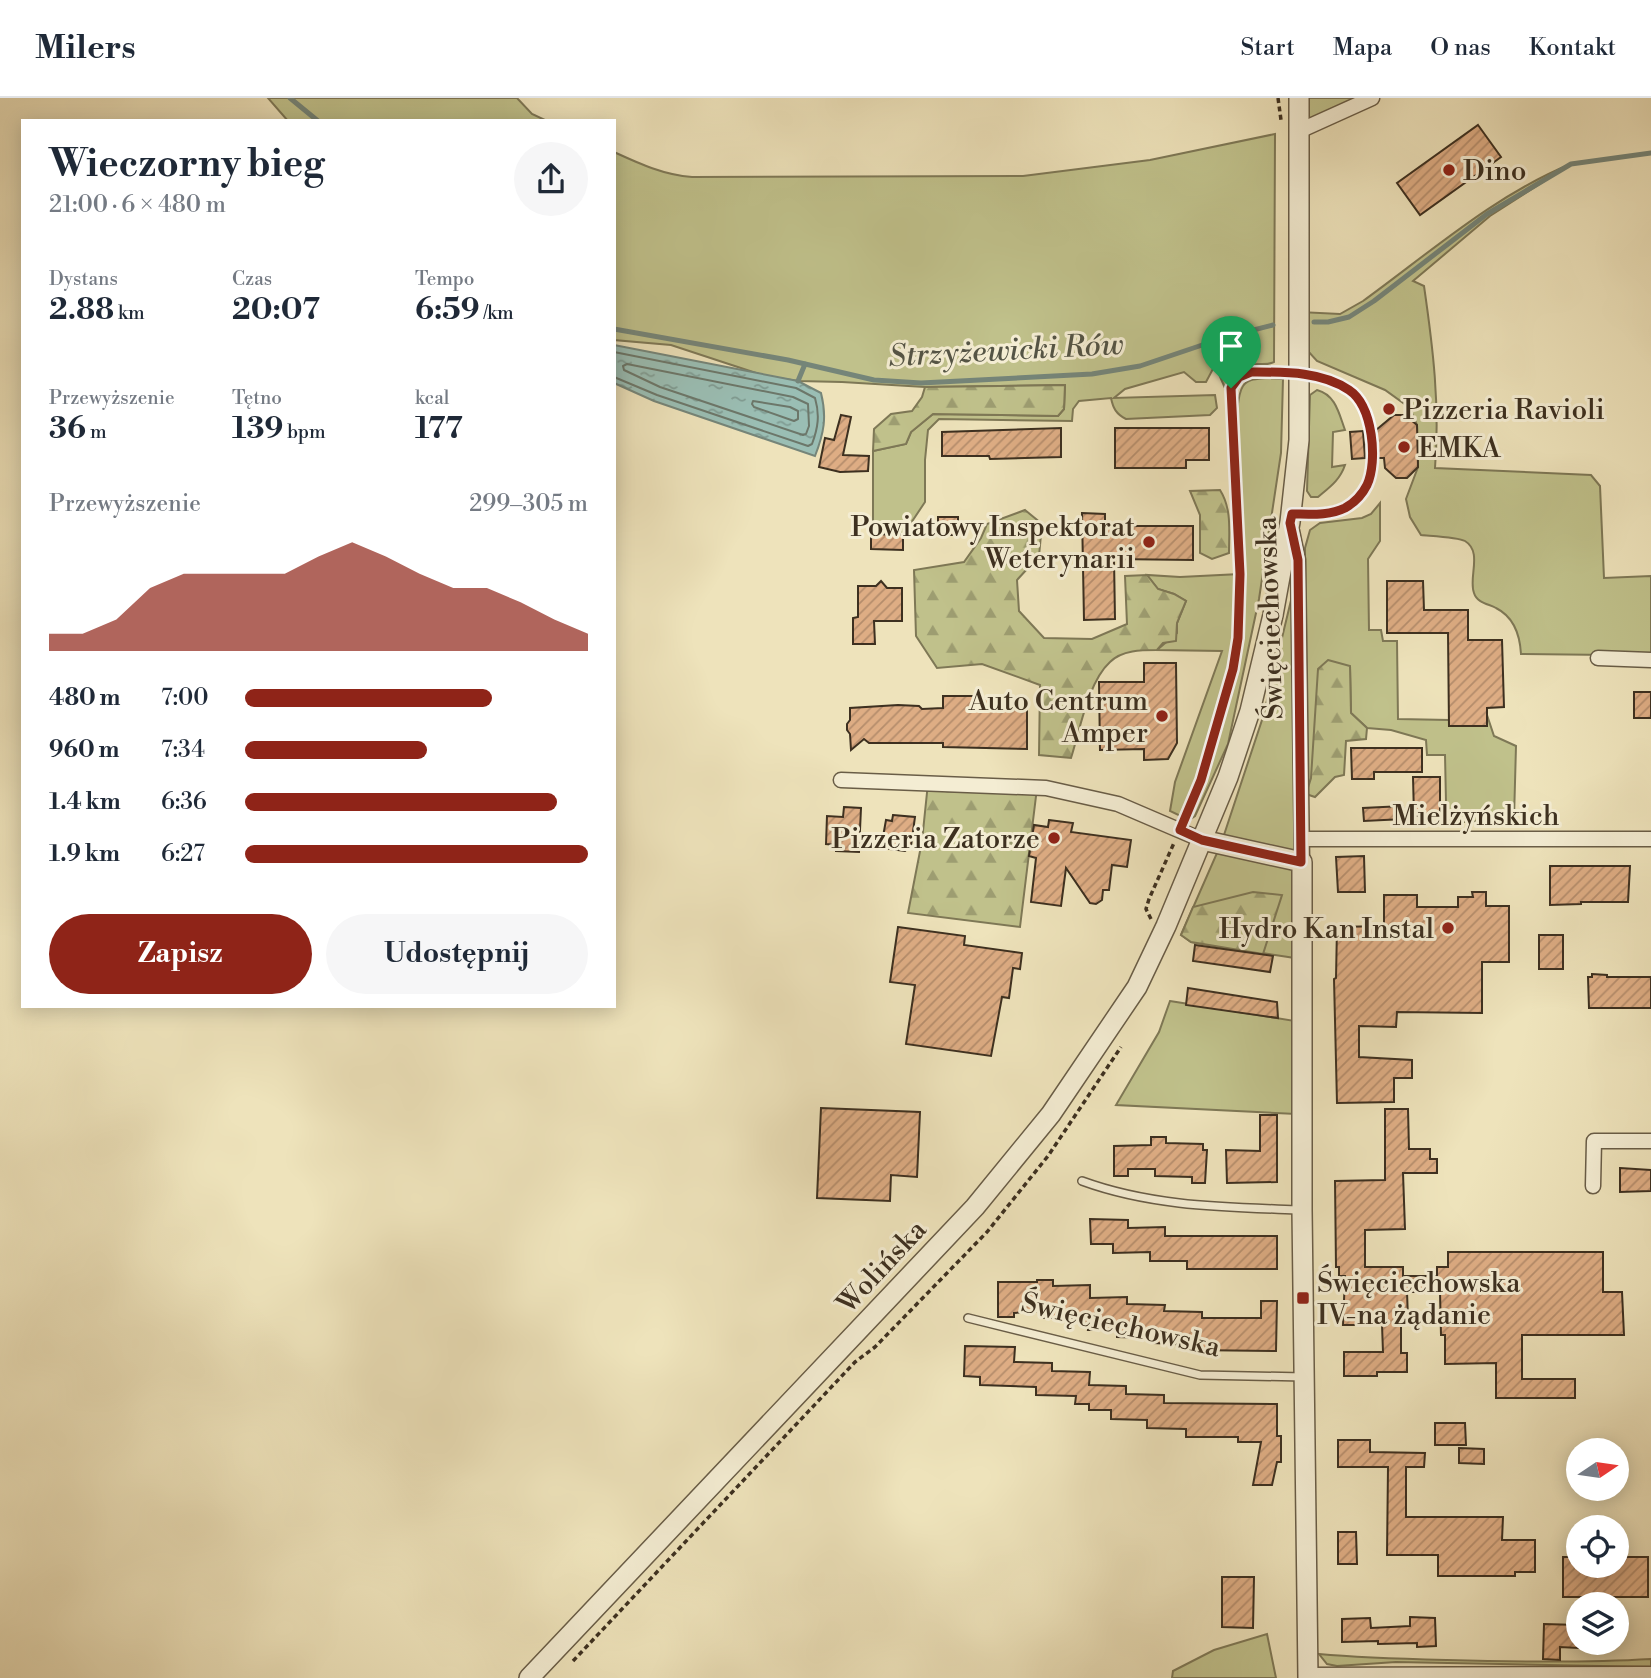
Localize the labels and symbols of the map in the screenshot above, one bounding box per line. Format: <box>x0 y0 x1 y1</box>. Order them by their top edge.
place label: Dino <box>1463 154 1526 189</box>
marker: Dino <box>1441 162 1457 178</box>
pin <box>1201 316 1261 388</box>
water label: Strzyżewicki Rów <box>888 326 1124 376</box>
place label: Pizzeria Ravioli <box>1403 393 1605 428</box>
marker: Pizzeria Ravioli <box>1381 401 1397 417</box>
place label: EMKA <box>1418 431 1501 466</box>
marker: EMKA <box>1396 439 1412 455</box>
place label: Powiatowy Inspektorat Weterynarii <box>851 510 1135 577</box>
street label: Święciechowska <box>1247 515 1292 720</box>
marker: Powiatowy Inspektorat Weterynarii <box>1141 534 1157 550</box>
place label: Auto Centrum Amper <box>968 684 1148 751</box>
marker: Auto Centrum Amper <box>1154 708 1170 724</box>
street label: Mielżyńskich <box>1393 799 1560 834</box>
place label: Pizzeria Zatorze <box>831 822 1040 857</box>
marker: Pizzeria Zatorze <box>1046 830 1062 846</box>
place label: Hydro Kan Instal <box>1219 912 1434 947</box>
marker: Hydro Kan Instal <box>1440 920 1456 936</box>
street label: Wolińska <box>829 1212 935 1322</box>
place label: Święciechowska IV-na żądanie <box>1317 1264 1521 1333</box>
street label: Święciechowska <box>1018 1284 1225 1366</box>
marker: Święciechowska IV-na żądanie <box>1295 1290 1311 1306</box>
north arrow <box>1566 1438 1629 1502</box>

